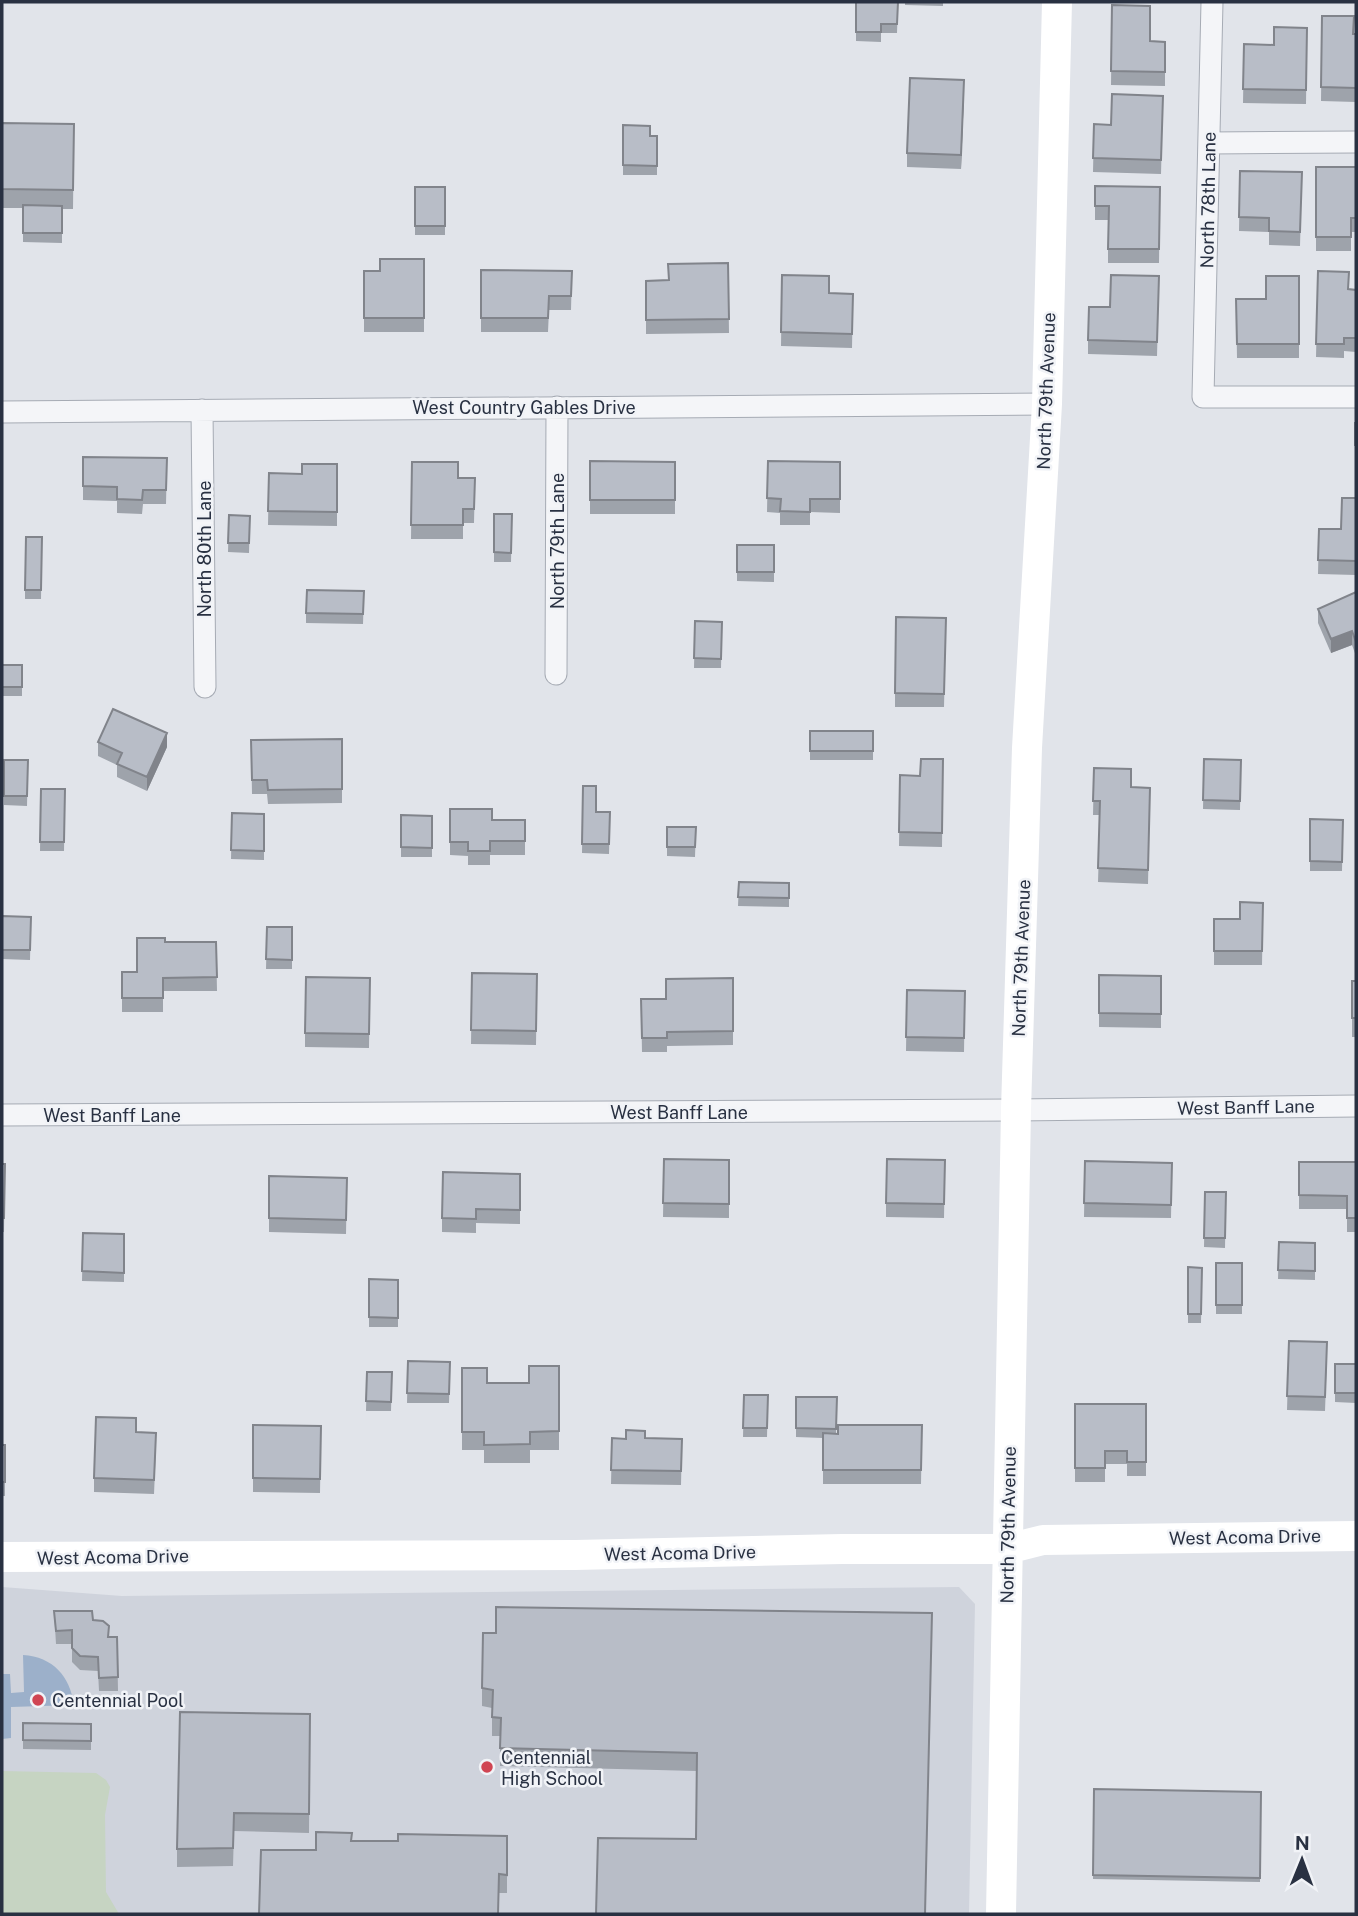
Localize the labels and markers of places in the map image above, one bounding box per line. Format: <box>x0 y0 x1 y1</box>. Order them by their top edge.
place label: Centennial Pool <box>52 1690 184 1711</box>
marker: Centennial Pool <box>30 1692 46 1708</box>
place label: Centennial High School <box>501 1747 603 1789</box>
marker: Centennial High School <box>479 1759 495 1775</box>

